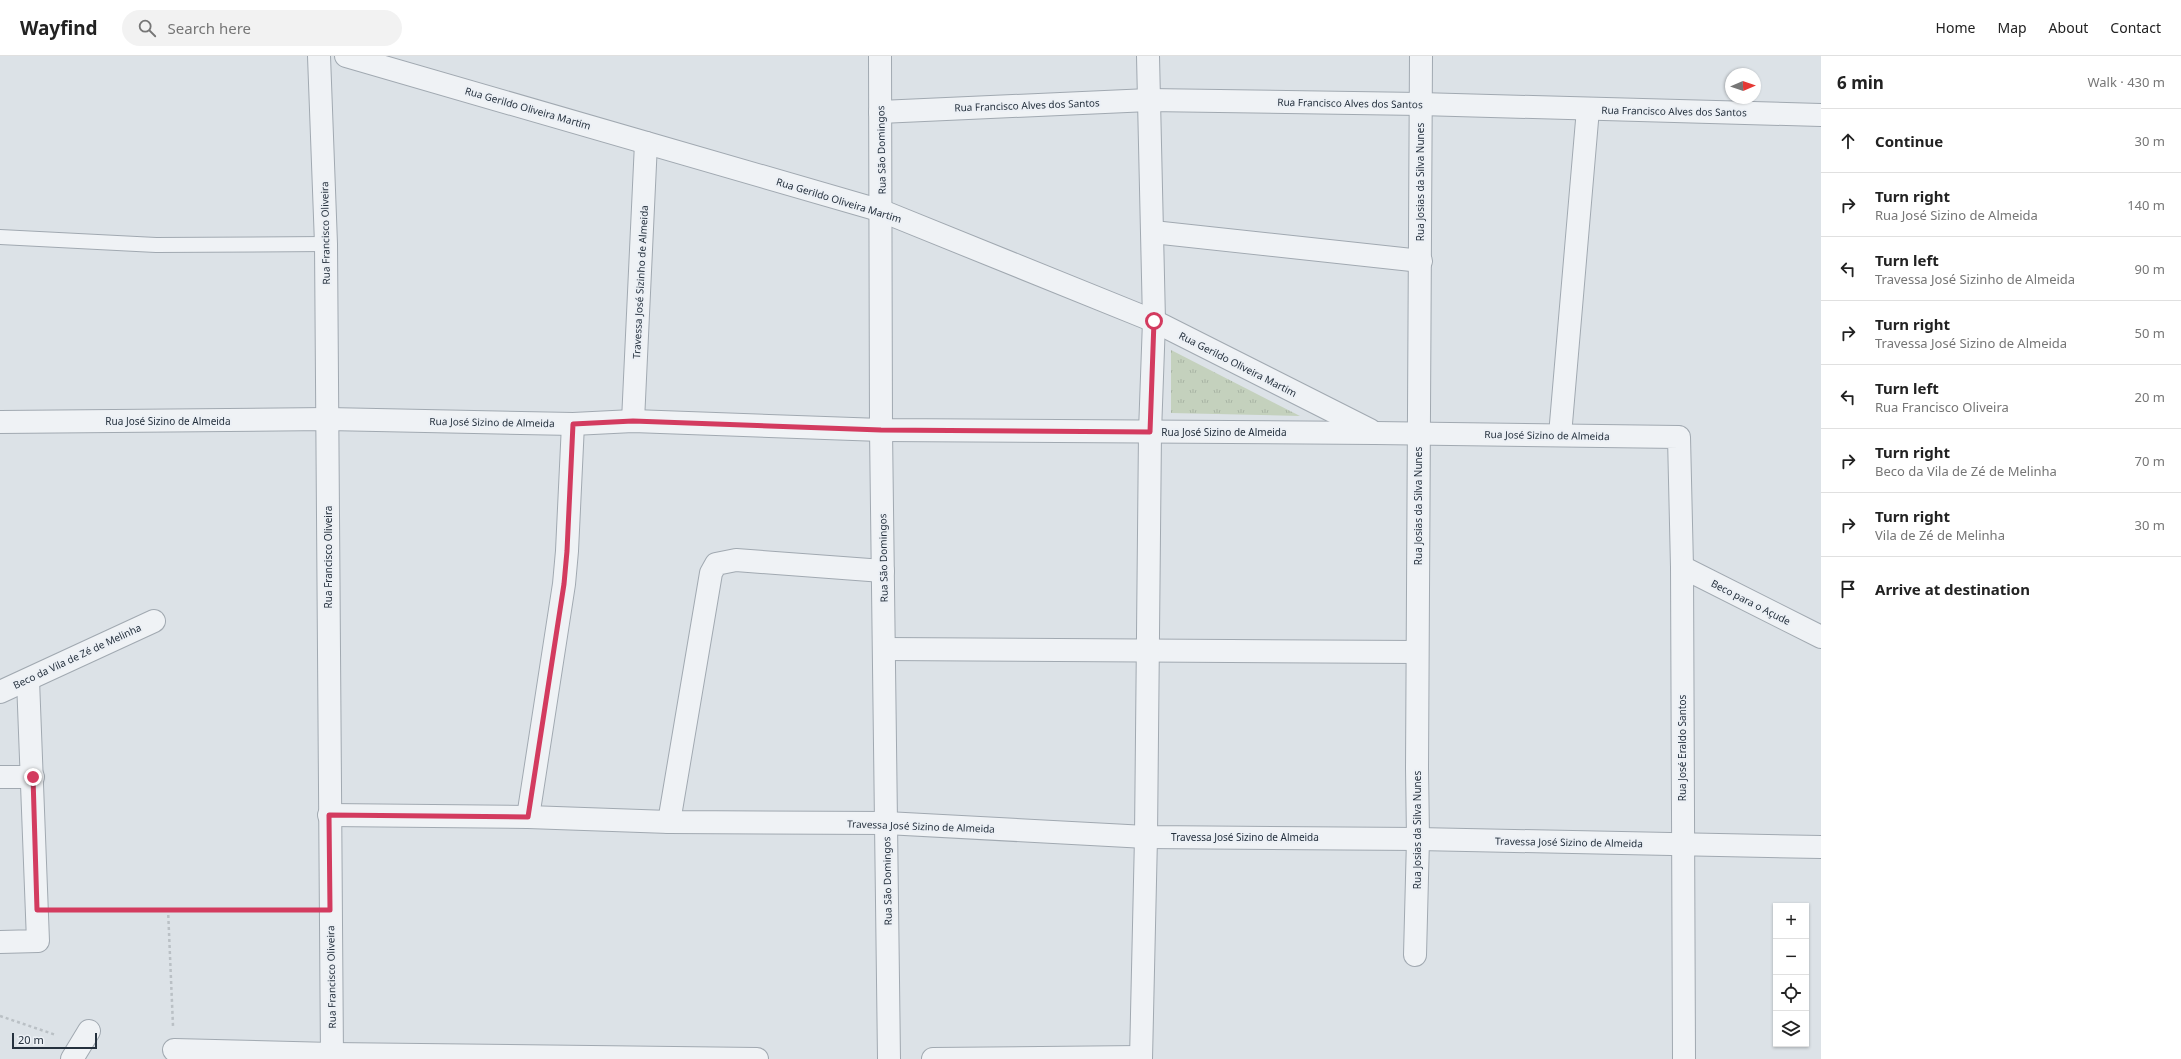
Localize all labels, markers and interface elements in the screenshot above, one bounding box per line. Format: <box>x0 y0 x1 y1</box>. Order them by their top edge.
search box <box>122 10 402 46</box>
text: Wayfind <box>20 15 98 41</box>
icon: search <box>136 17 158 39</box>
text: Search here <box>168 18 251 38</box>
text: Home <box>1936 18 1975 37</box>
text: Map <box>1997 18 2027 37</box>
text: About <box>2049 18 2088 37</box>
text: Contact <box>2110 18 2161 37</box>
north arrow <box>1725 68 1761 104</box>
text: 6 min <box>1837 71 1884 94</box>
text: Walk · 430 m <box>2087 73 2165 91</box>
street label: Rua Gerildo Oliveira Martim <box>463 83 593 133</box>
street label: Rua Francisco Alves dos Santos <box>954 95 1100 115</box>
street label: Rua Francisco Alves dos Santos <box>1277 95 1423 111</box>
street label: Rua Francisco Alves dos Santos <box>1601 103 1747 119</box>
street label: Rua São Domingos <box>873 105 889 195</box>
street label: Rua Josias da Silva Nunes <box>1413 123 1427 241</box>
icon: ahead <box>1837 130 1859 152</box>
text: Continue <box>1875 131 1943 151</box>
text: 30 m <box>2135 132 2165 150</box>
street label: Rua Gerildo Oliveira Martim <box>775 174 903 226</box>
street label: Rua Francisco Oliveira <box>317 181 333 285</box>
text: Turn right <box>1875 186 1950 206</box>
icon: right <box>1837 194 1859 216</box>
text: 140 m <box>2127 196 2165 214</box>
street label: Travessa José Sizinho de Almeida <box>629 205 651 359</box>
text: Rua José Sizino de Almeida <box>1875 206 2038 224</box>
text: Turn left <box>1875 250 1939 270</box>
icon: left <box>1837 258 1859 280</box>
text: 90 m <box>2135 260 2165 278</box>
text: Travessa José Sizinho de Almeida <box>1875 270 2075 288</box>
route start <box>1145 312 1163 330</box>
text: Turn right <box>1875 314 1950 334</box>
icon: right <box>1837 322 1859 344</box>
text: 50 m <box>2135 324 2165 342</box>
street label: Rua Gerildo Oliveira Martim <box>1177 328 1299 400</box>
text: Travessa José Sizino de Almeida <box>1875 334 2067 352</box>
text: Turn left <box>1875 378 1939 398</box>
icon: left <box>1837 386 1859 408</box>
text: 20 m <box>2135 388 2165 406</box>
text: Rua Francisco Oliveira <box>1875 398 2009 416</box>
street label: Rua José Sizino de Almeida <box>105 414 231 428</box>
street label: Rua José Sizino de Almeida <box>429 414 555 430</box>
street label: Rua José Sizino de Almeida <box>1161 425 1287 439</box>
street label: Rua José Sizino de Almeida <box>1484 427 1610 443</box>
text: Turn right <box>1875 442 1950 462</box>
street label: Rua Josias da Silva Nunes <box>1411 447 1425 565</box>
icon: right <box>1837 450 1859 472</box>
text: 70 m <box>2135 452 2165 470</box>
text: Beco da Vila de Zé de Melinha <box>1875 462 2057 480</box>
street label: Rua Francisco Oliveira <box>321 506 335 608</box>
text: Turn right <box>1875 506 1950 526</box>
street label: Rua São Domingos <box>875 513 891 603</box>
icon: right <box>1837 514 1859 536</box>
text: 30 m <box>2135 516 2165 534</box>
text: Vila de Zé de Melinha <box>1875 526 2005 544</box>
street label: Beco para o Açude <box>1709 576 1793 628</box>
icon: arrive <box>1837 578 1859 600</box>
text: Arrive at destination <box>1875 579 2030 599</box>
street label: Beco da Vila de Zé de Melinha <box>11 620 143 692</box>
street label: Rua José Eraldo Santos <box>1675 694 1689 801</box>
route end <box>24 768 42 786</box>
street label: Rua Josias da Silva Nunes <box>1410 771 1424 889</box>
street label: Travessa José Sizino de Almeida <box>847 816 995 836</box>
street label: Travessa José Sizino de Almeida <box>1171 830 1319 844</box>
street label: Travessa José Sizino de Almeida <box>1495 834 1643 850</box>
street label: Rua São Domingos <box>879 836 895 926</box>
map controls <box>1773 903 1809 1047</box>
button: + <box>1773 903 1809 939</box>
street label: Rua Francisco Oliveira <box>323 925 339 1029</box>
button: − <box>1773 939 1809 975</box>
button: locate <box>1773 975 1809 1011</box>
button: layers <box>1773 1011 1809 1047</box>
scale bar <box>12 1031 97 1050</box>
text: 20 m <box>18 1032 44 1047</box>

